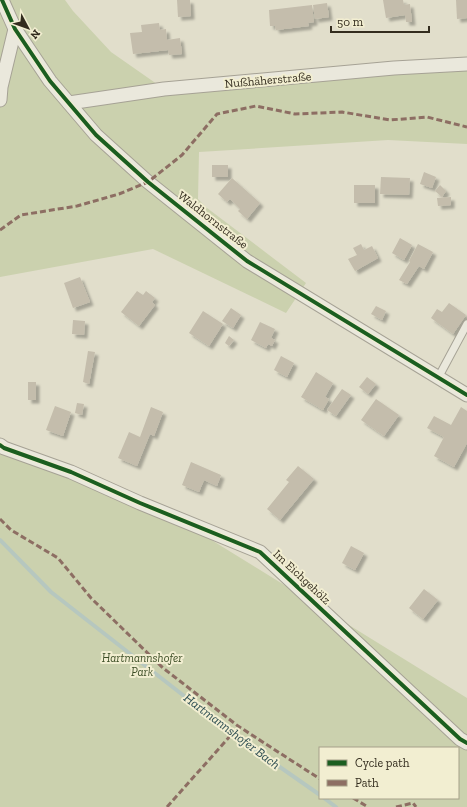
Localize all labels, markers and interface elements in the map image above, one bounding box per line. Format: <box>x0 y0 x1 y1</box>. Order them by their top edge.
north arrow <box>8 8 48 48</box>
scale bar <box>331 8 429 34</box>
text: 50 m <box>337 15 364 29</box>
text: N <box>27 27 43 42</box>
street label: Nußhäherstraße <box>224 69 312 91</box>
street label: Waldhornstraße <box>175 188 251 252</box>
street label: Im Eichgehölz <box>270 547 334 607</box>
park label: Hartmannshofer Park <box>102 651 183 679</box>
water label: Hartmannshofer Bach <box>181 690 283 772</box>
legend <box>319 747 459 799</box>
text: Cycle path <box>355 756 410 770</box>
text: Path <box>355 776 379 790</box>

